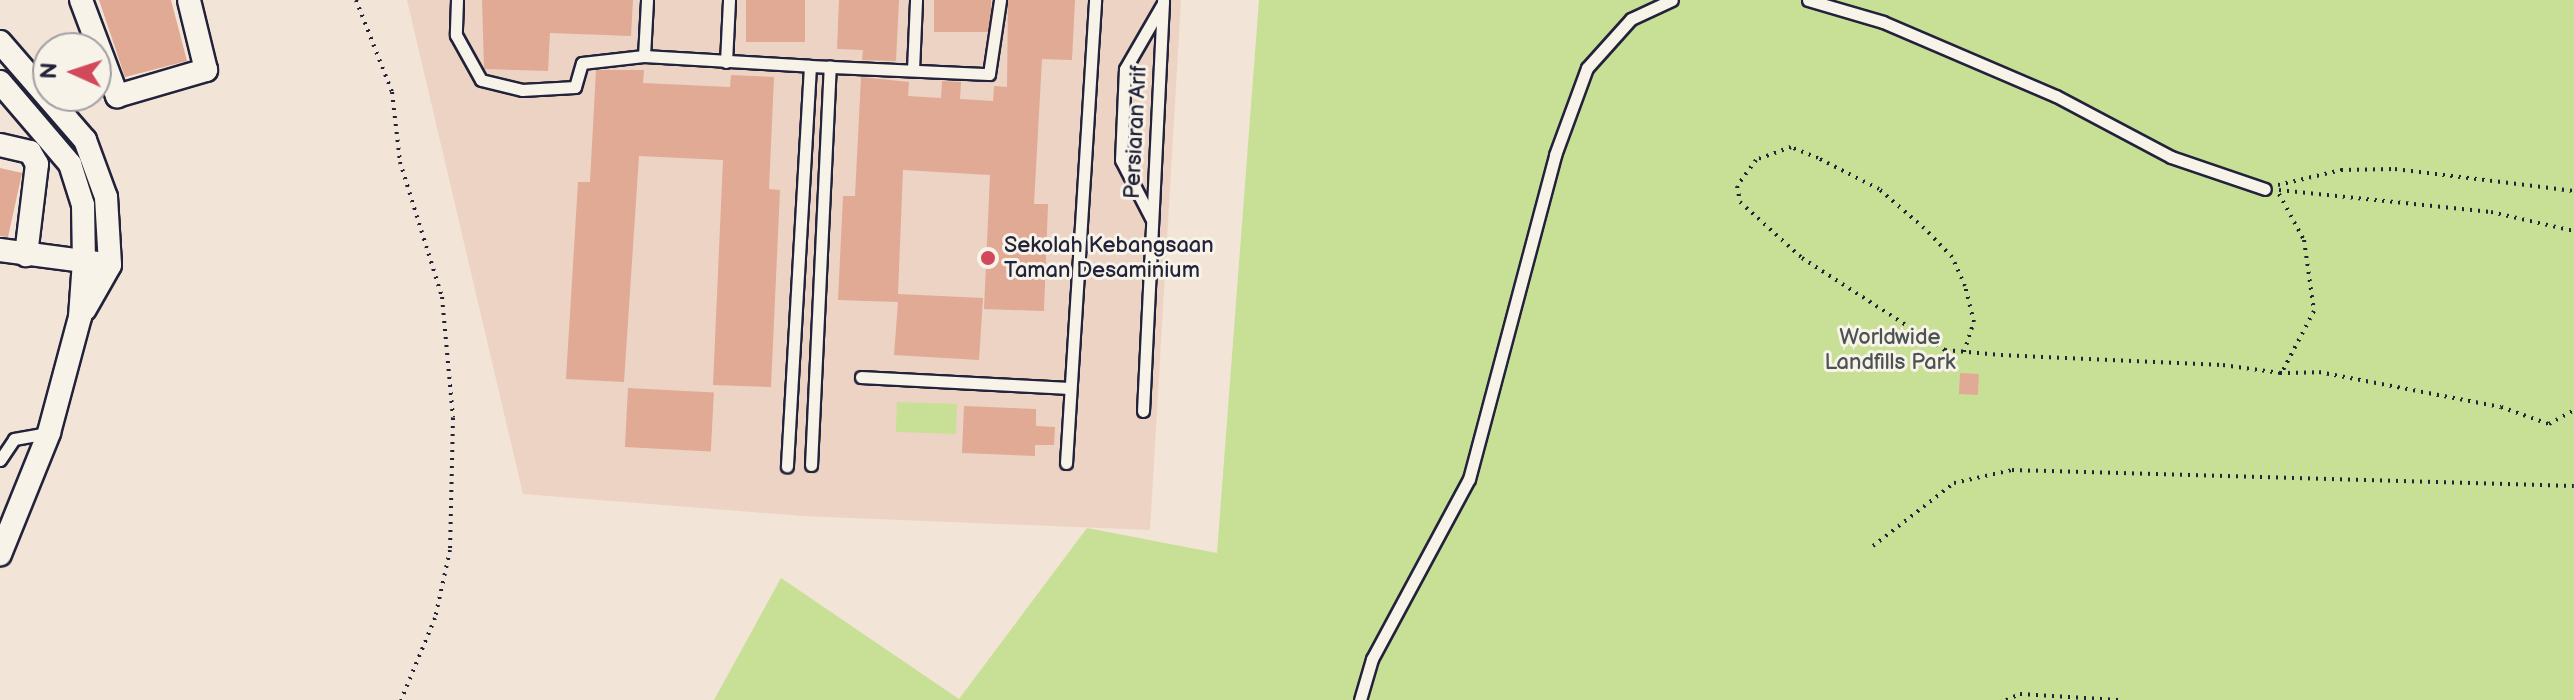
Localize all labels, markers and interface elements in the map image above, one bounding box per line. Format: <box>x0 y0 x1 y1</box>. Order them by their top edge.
north arrow <box>32 32 112 112</box>
text: N <box>36 62 63 80</box>
street label: Persiaran Arif <box>1119 64 1153 200</box>
place label: Sekolah Kebangsaan Taman Desaminium <box>1004 232 1214 284</box>
marker: Sekolah Kebangsaan Taman Desaminium <box>979 249 997 267</box>
park label: Worldwide Landfills Park <box>1825 324 1955 376</box>

